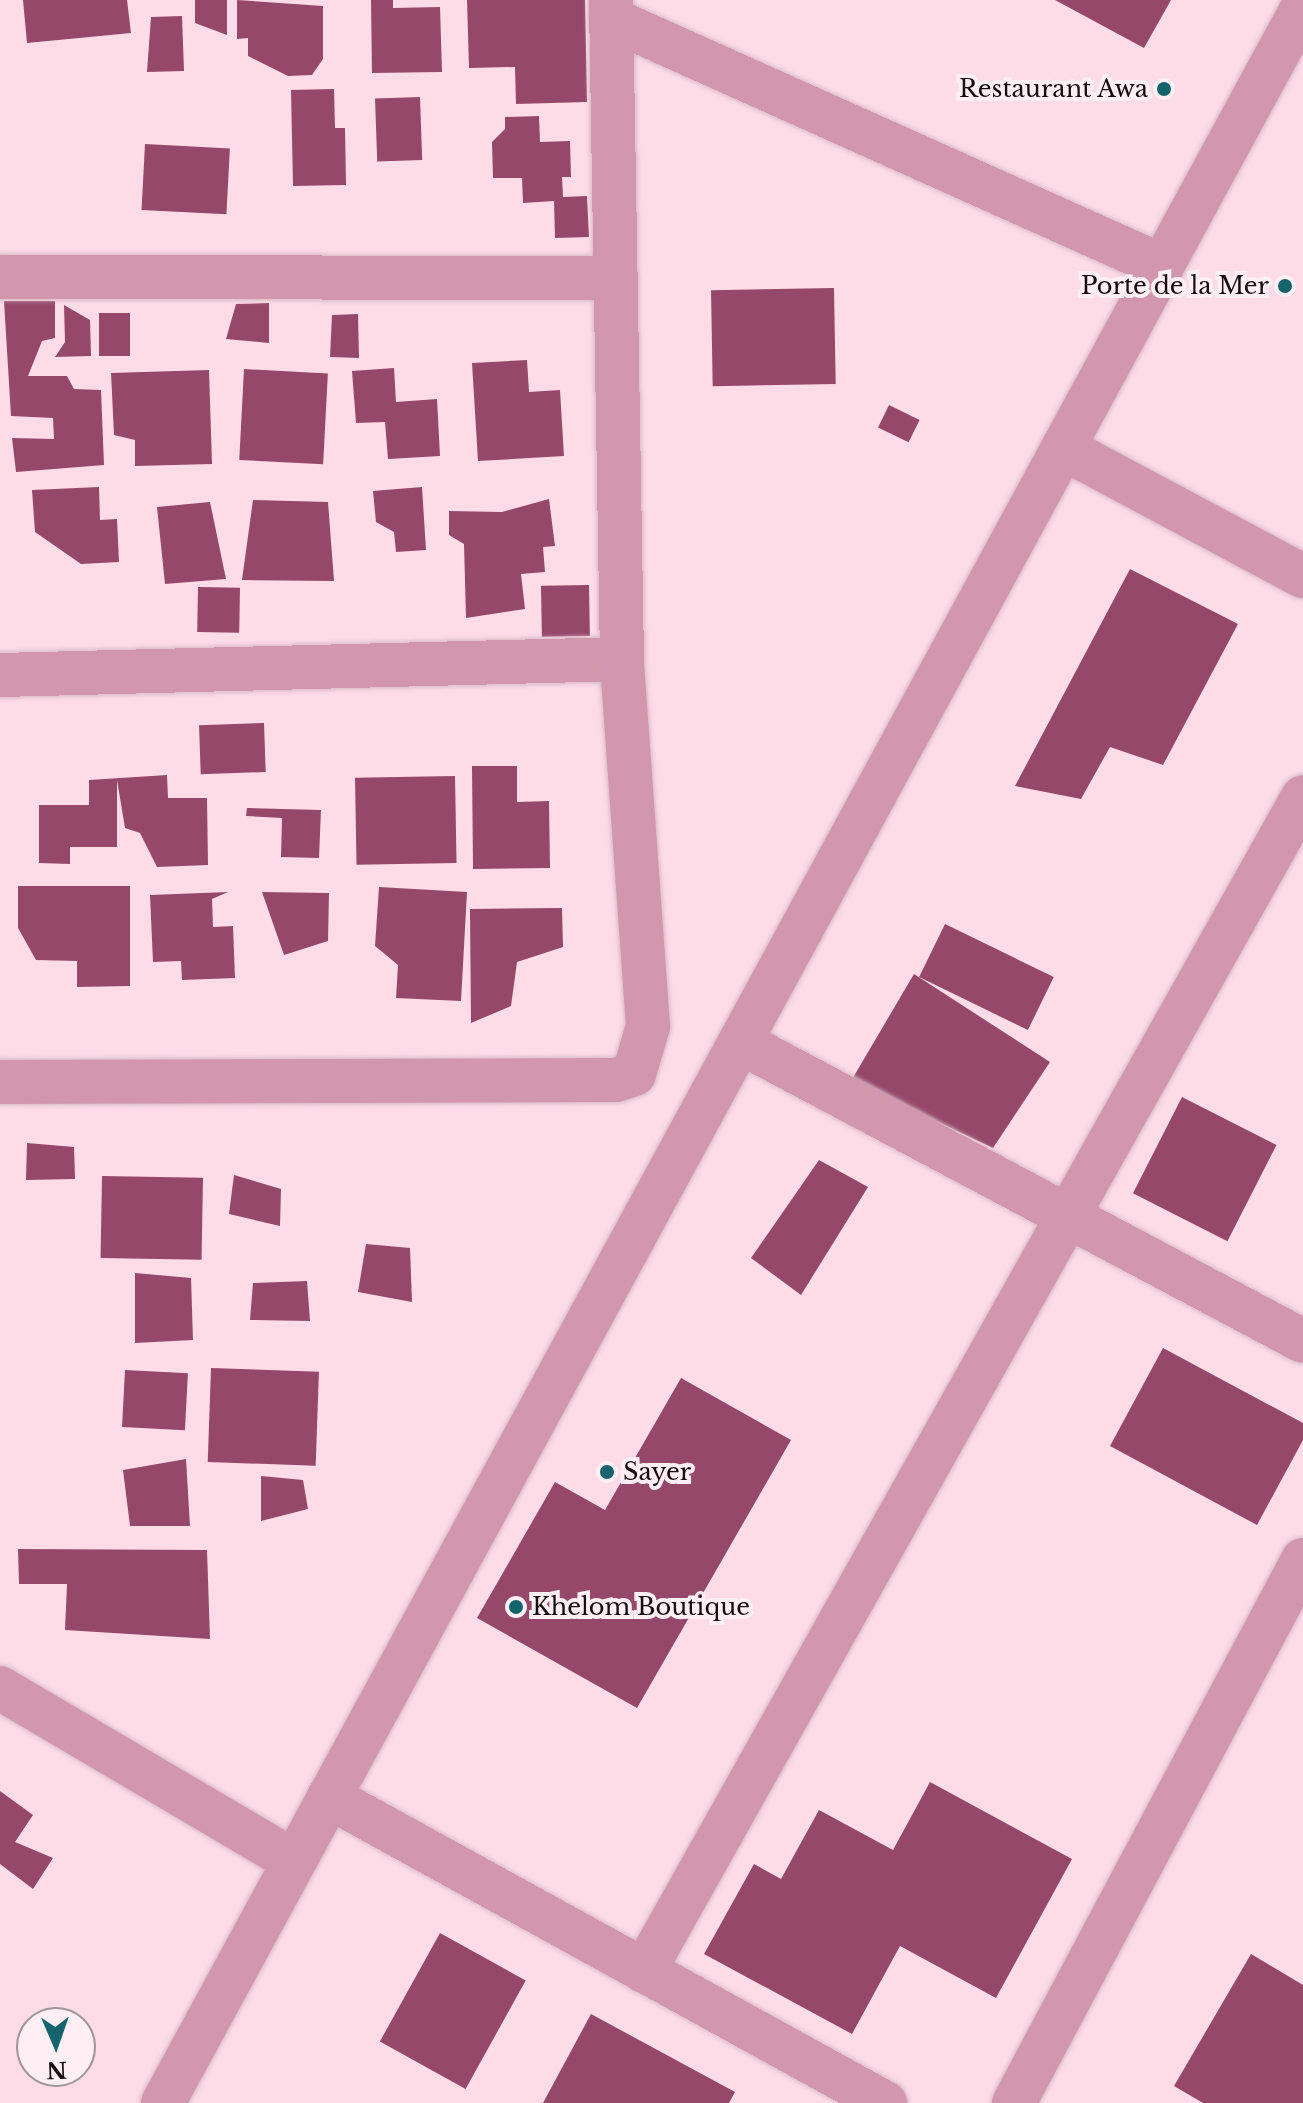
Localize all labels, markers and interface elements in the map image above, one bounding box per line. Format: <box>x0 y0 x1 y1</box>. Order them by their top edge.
place label: Restaurant Awa <box>958 75 1148 103</box>
marker: Restaurant Awa <box>1155 80 1173 98</box>
place label: Porte de la Mer <box>1081 272 1269 300</box>
marker: Porte de la Mer <box>1276 277 1294 295</box>
place label: Sayer <box>623 1458 691 1486</box>
marker: Sayer <box>598 1463 616 1481</box>
place label: Khelom Boutique <box>532 1593 750 1621</box>
marker: Khelom Boutique <box>507 1598 525 1616</box>
north arrow <box>16 2007 96 2087</box>
text: N <box>46 2056 68 2083</box>

